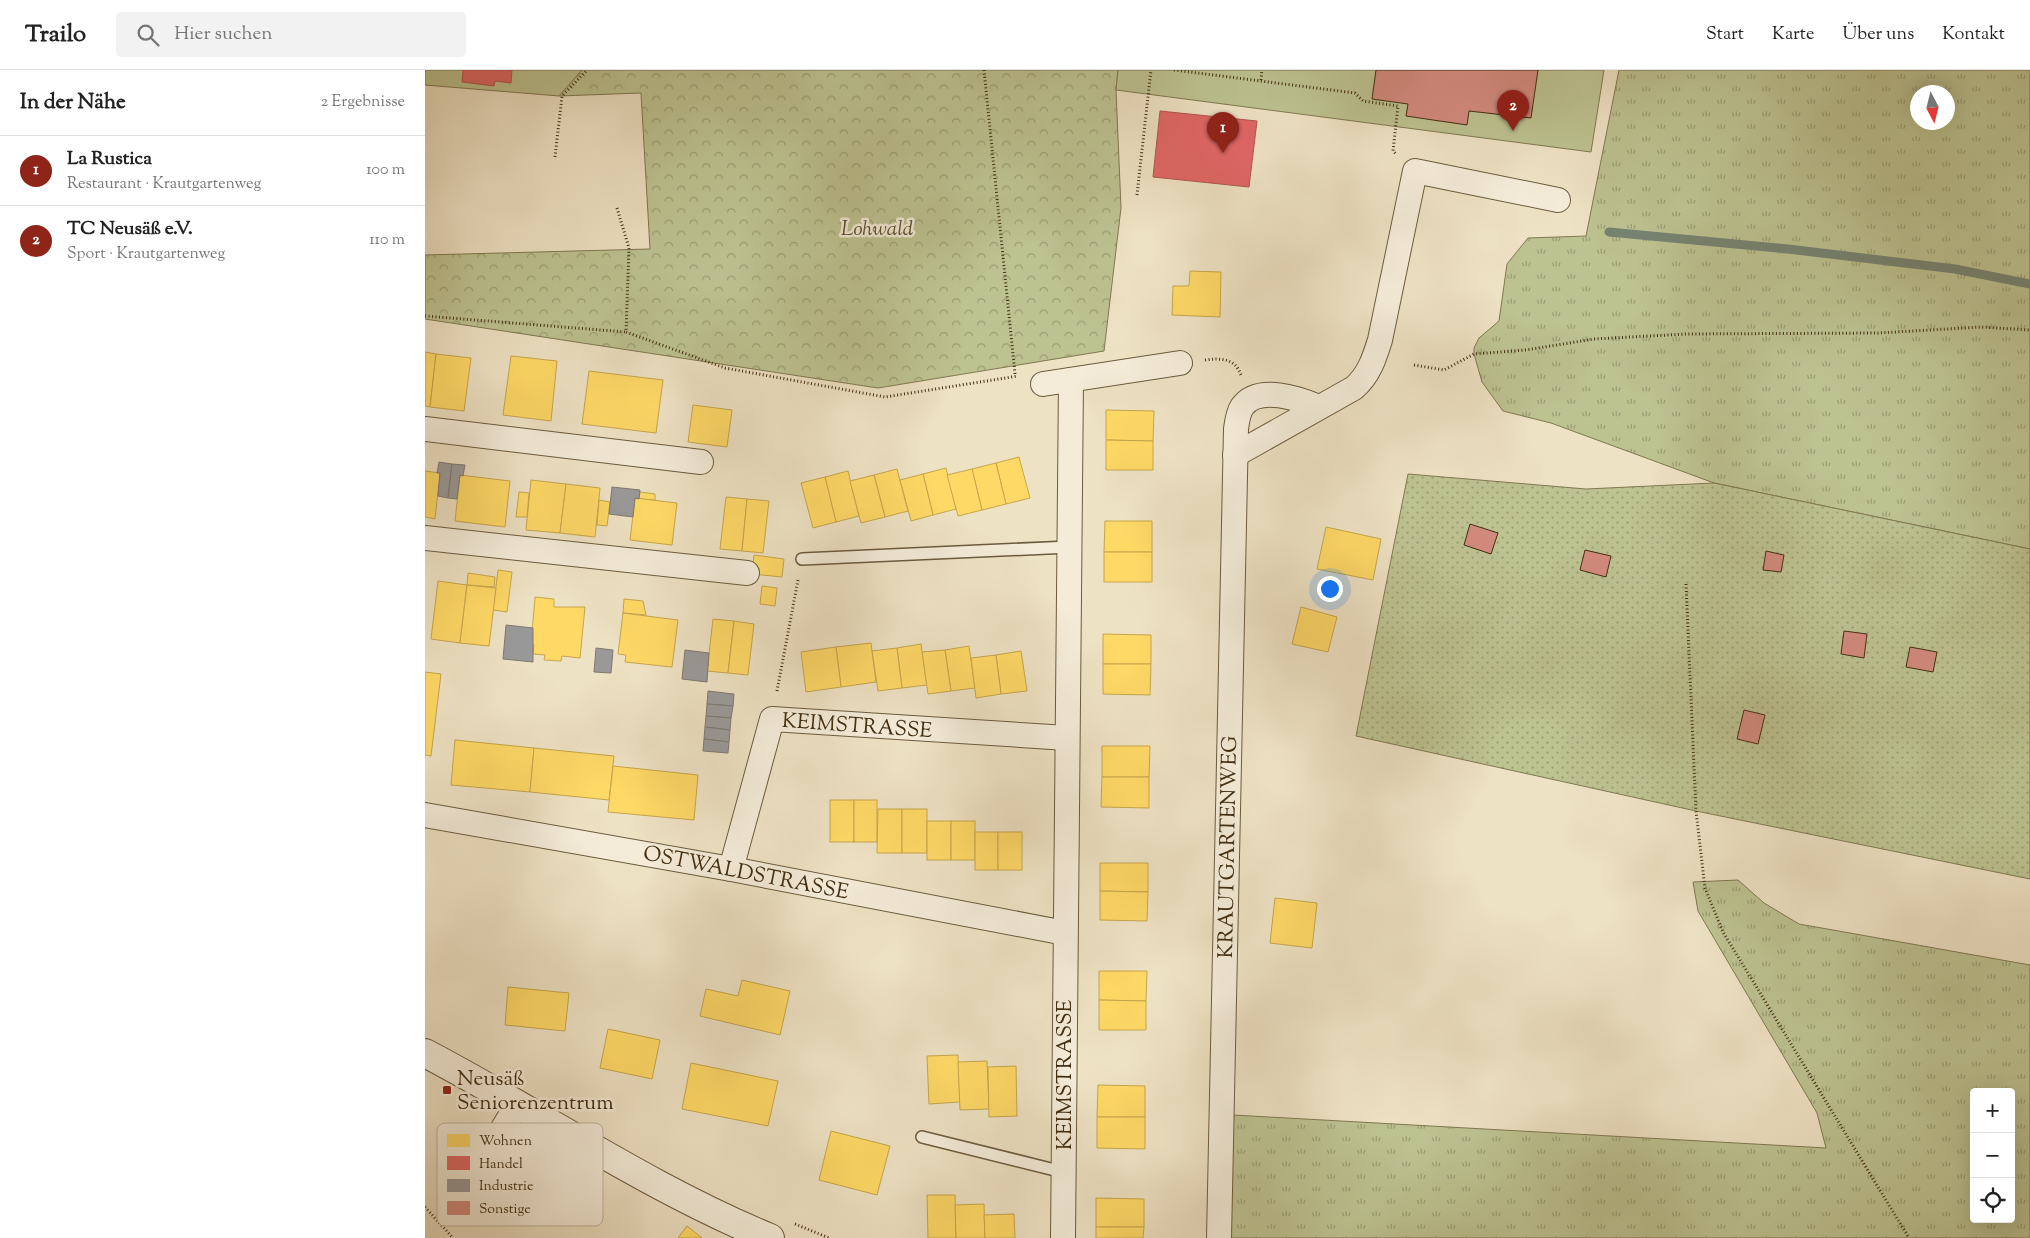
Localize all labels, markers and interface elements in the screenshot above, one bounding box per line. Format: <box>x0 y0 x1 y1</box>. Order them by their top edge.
search box <box>116 12 466 57</box>
text: Trailo <box>25 18 86 52</box>
icon: search <box>134 21 162 49</box>
text: Hier suchen <box>174 21 273 48</box>
text: Start <box>1706 22 1744 48</box>
text: Karte <box>1772 22 1814 48</box>
text: Über uns <box>1842 22 1914 48</box>
text: Kontakt <box>1942 22 2005 48</box>
north arrow <box>1910 85 1955 130</box>
text: In der Nähe <box>20 88 126 118</box>
pin: 2 <box>1497 90 1529 131</box>
text: 2 Ergebnisse <box>321 91 405 114</box>
pin: 1 <box>1207 112 1239 153</box>
text: La Rustica <box>67 146 152 173</box>
text: 1 <box>33 159 39 182</box>
text: 100 m <box>366 159 405 182</box>
text: Restaurant · Krautgartenweg <box>67 173 261 196</box>
park label: Lohwald <box>841 215 914 245</box>
text: TC Neusäß e.V. <box>67 216 193 243</box>
text: 2 <box>32 229 40 252</box>
text: 110 m <box>369 229 405 252</box>
text: Sport · Krautgartenweg <box>67 243 225 266</box>
your location <box>1317 576 1343 602</box>
street label: KEIMSTRASSE <box>781 707 933 747</box>
street label: KRAUTGARTENWEG <box>1212 735 1246 959</box>
street label: OSTWALDSTRASSE <box>640 839 851 909</box>
street label: KEIMSTRASSE <box>1051 999 1081 1150</box>
place label: Neusäß Seniorenzentrum <box>457 1065 614 1119</box>
marker: Neusäß Seniorenzentrum <box>441 1084 453 1096</box>
map controls <box>1970 1088 2015 1223</box>
button: + <box>1970 1088 2015 1133</box>
legend <box>437 1123 603 1226</box>
text: Wohnen <box>479 1132 532 1152</box>
button: − <box>1970 1133 2015 1178</box>
text: Handel <box>479 1155 523 1175</box>
text: Industrie <box>479 1177 534 1197</box>
button: locate <box>1970 1178 2015 1223</box>
text: Sonstige <box>479 1200 531 1220</box>

